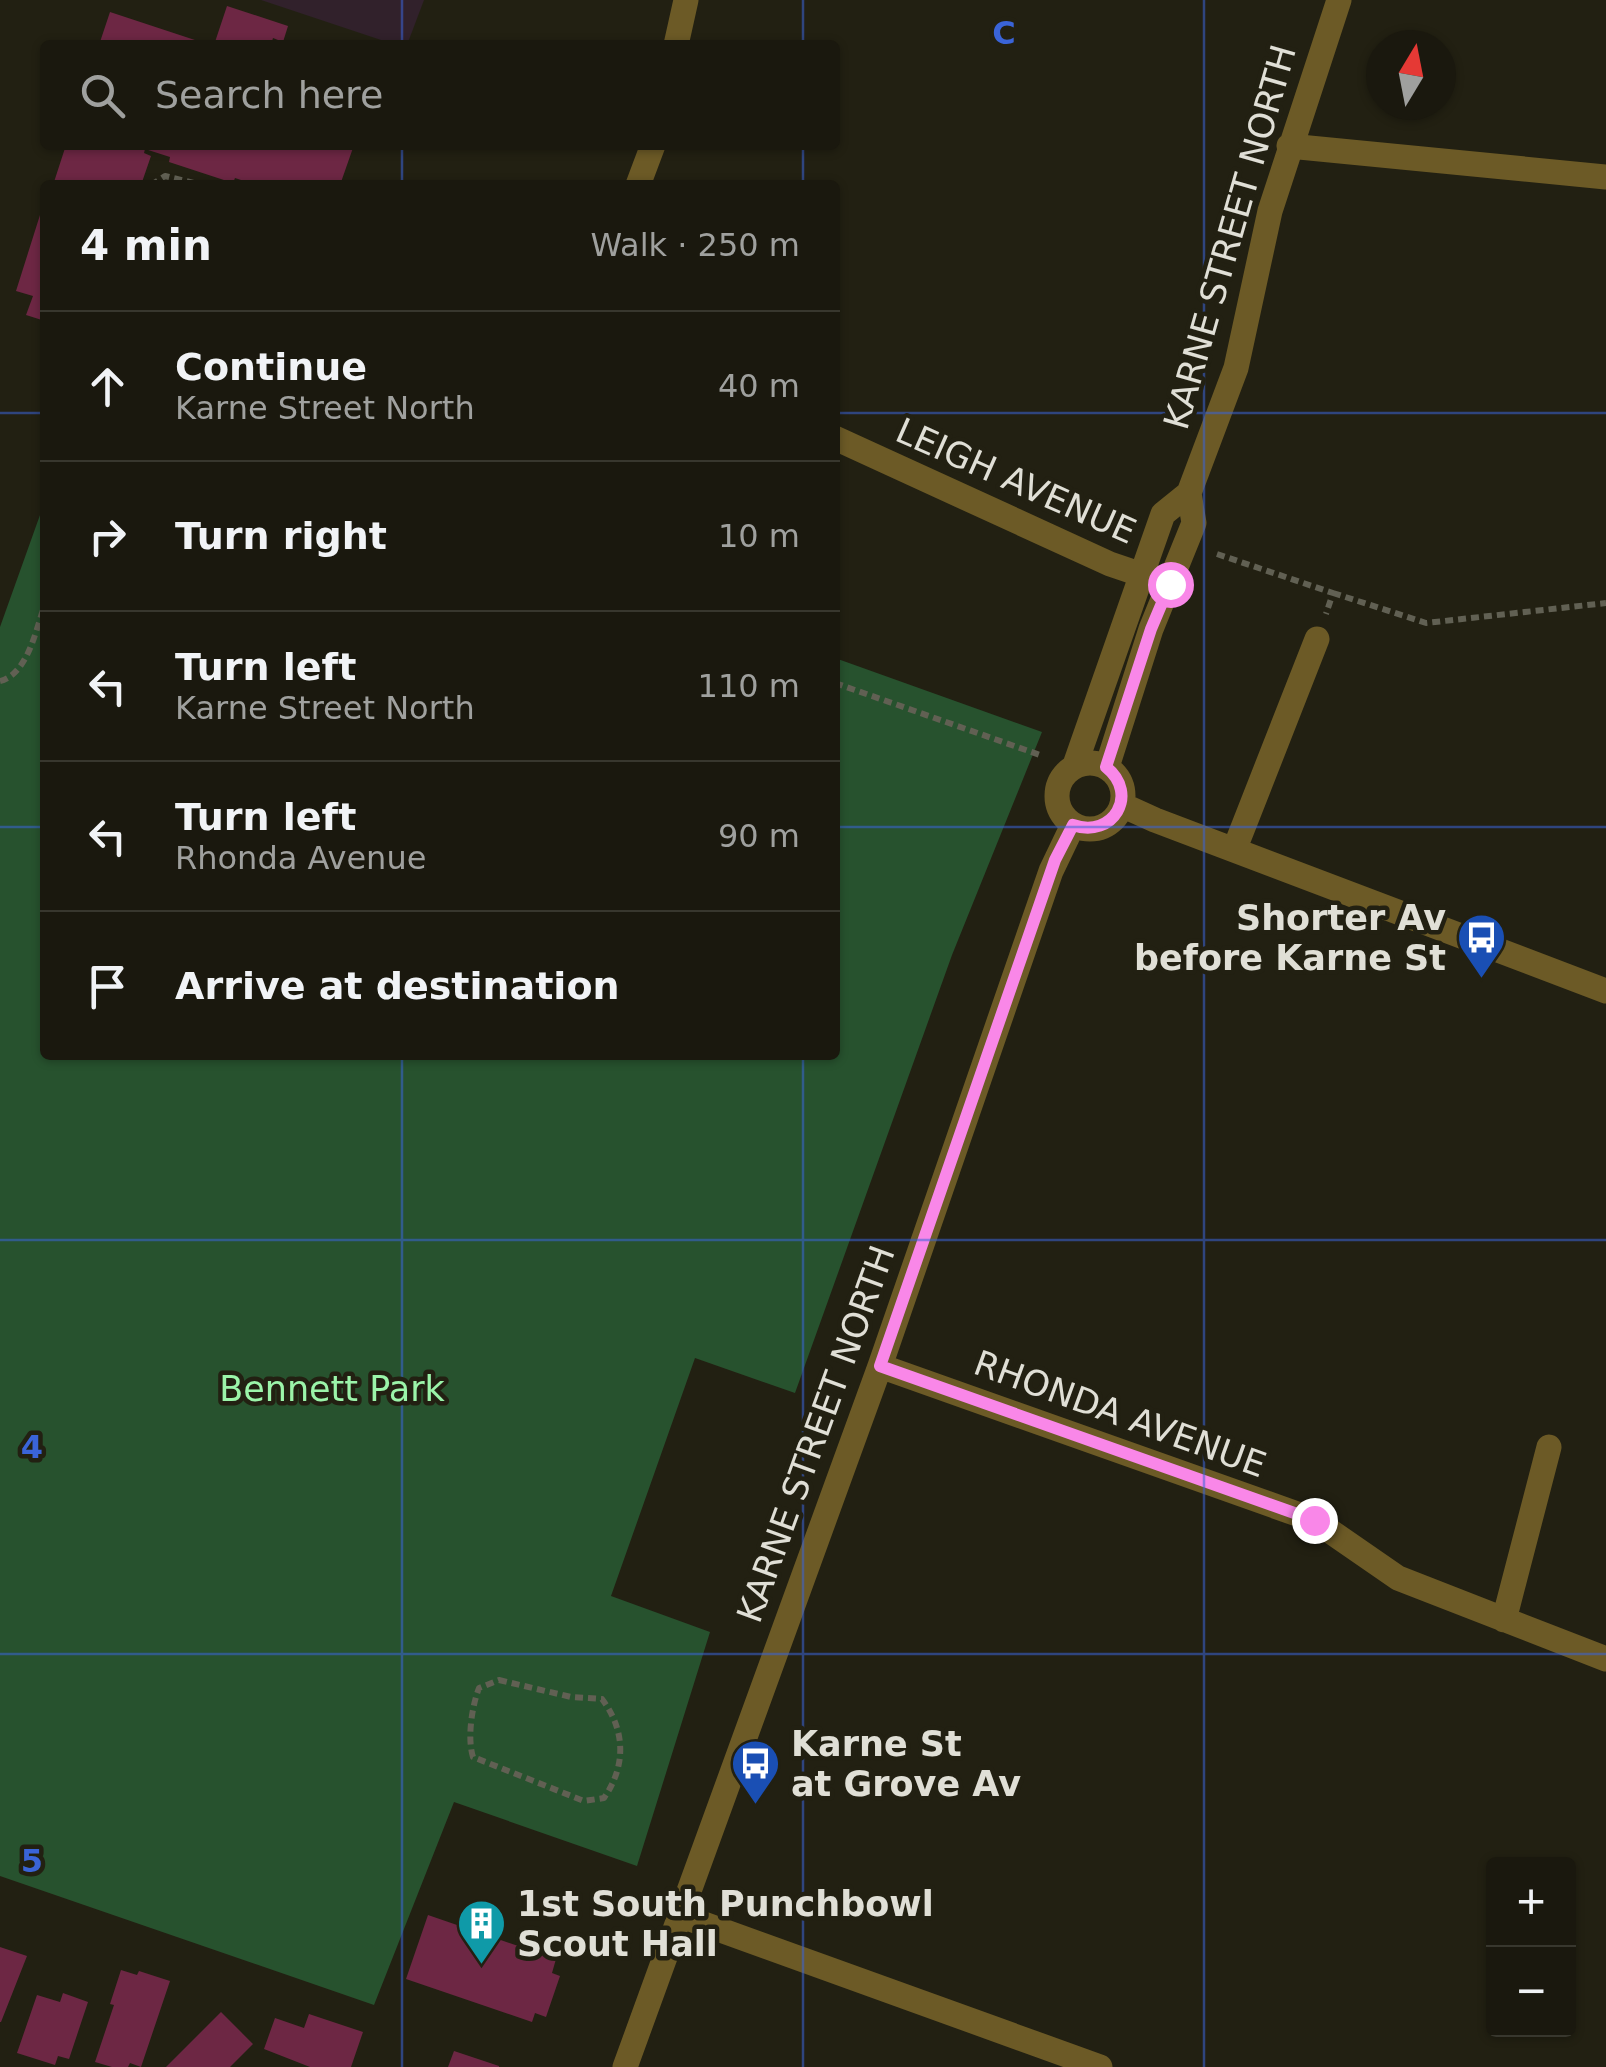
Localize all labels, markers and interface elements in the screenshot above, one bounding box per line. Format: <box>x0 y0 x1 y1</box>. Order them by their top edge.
text: C <box>992 14 1016 52</box>
north arrow <box>1366 30 1456 120</box>
search box <box>40 40 840 150</box>
street label: KARNE STREET NORTH <box>1156 40 1304 434</box>
icon: search <box>75 68 130 123</box>
text: Search here <box>155 73 383 117</box>
text: 4 min <box>80 221 212 270</box>
text: Walk · 250 m <box>590 226 800 264</box>
text: Continue <box>175 345 367 389</box>
icon: ahead <box>80 359 135 414</box>
text: 40 m <box>718 367 800 405</box>
text: Karne Street North <box>175 389 475 427</box>
street label: LEIGH AVENUE <box>890 410 1142 552</box>
icon: right <box>80 509 135 564</box>
text: Turn right <box>175 514 387 558</box>
text: 10 m <box>718 517 800 555</box>
route start <box>1148 562 1194 608</box>
text: Turn left <box>175 645 356 689</box>
icon: left <box>80 659 135 714</box>
text: 110 m <box>698 667 800 705</box>
text: Karne Street North <box>175 689 475 727</box>
text: Turn left <box>175 795 356 839</box>
icon: left <box>80 809 135 864</box>
text: 90 m <box>718 817 800 855</box>
text: Rhonda Avenue <box>175 839 426 877</box>
place label: Shorter Av before Karne St <box>1134 898 1446 978</box>
bus stop icon: Shorter Av before Karne St <box>1455 912 1507 980</box>
icon: arrive <box>80 959 135 1014</box>
text: Arrive at destination <box>175 964 620 1008</box>
street label: KARNE STREET NORTH <box>729 1240 903 1628</box>
street label: RHONDA AVENUE <box>969 1343 1271 1485</box>
park label: Bennett Park <box>219 1369 446 1409</box>
text: 4 <box>21 1428 43 1466</box>
route end <box>1292 1498 1338 1544</box>
place label: Karne St at Grove Av <box>791 1724 1021 1804</box>
bus stop icon: Karne St at Grove Av <box>730 1738 782 1806</box>
text: 5 <box>21 1842 43 1880</box>
map controls <box>1486 1857 1576 2037</box>
button: + <box>1486 1857 1576 1947</box>
place label: 1st South Punchbowl Scout Hall <box>517 1884 934 1964</box>
building icon: 1st South Punchbowl Scout Hall <box>456 1898 508 1966</box>
button: − <box>1486 1947 1576 2037</box>

